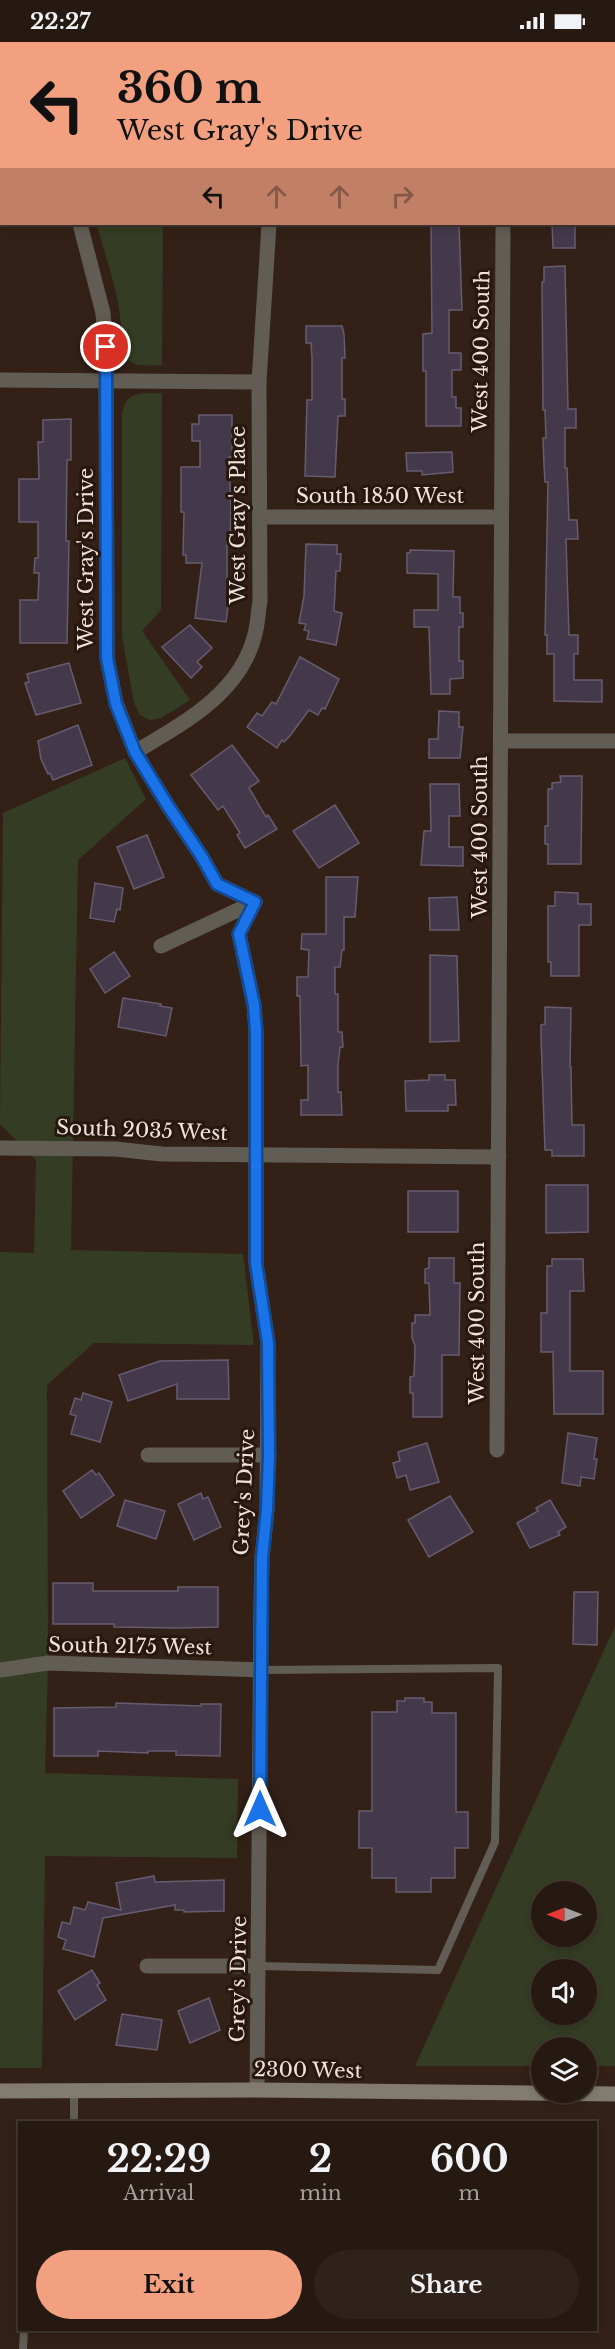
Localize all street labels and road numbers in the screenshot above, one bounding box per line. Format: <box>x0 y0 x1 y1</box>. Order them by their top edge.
street label: West 400 South <box>468 269 494 433</box>
street label: West Gray's Place <box>226 426 250 605</box>
street label: West Gray's Drive <box>74 468 98 651</box>
street label: South 1850 West <box>296 484 465 508</box>
street label: West 400 South <box>468 756 492 919</box>
street label: South 2035 West <box>56 1115 229 1145</box>
street label: West 400 South <box>465 1242 489 1405</box>
street label: Grey's Drive <box>229 1428 259 1556</box>
street label: South 2175 West <box>48 1633 213 1659</box>
street label: Grey's Drive <box>225 1915 251 2043</box>
street label: 2300 West <box>254 2057 363 2083</box>

